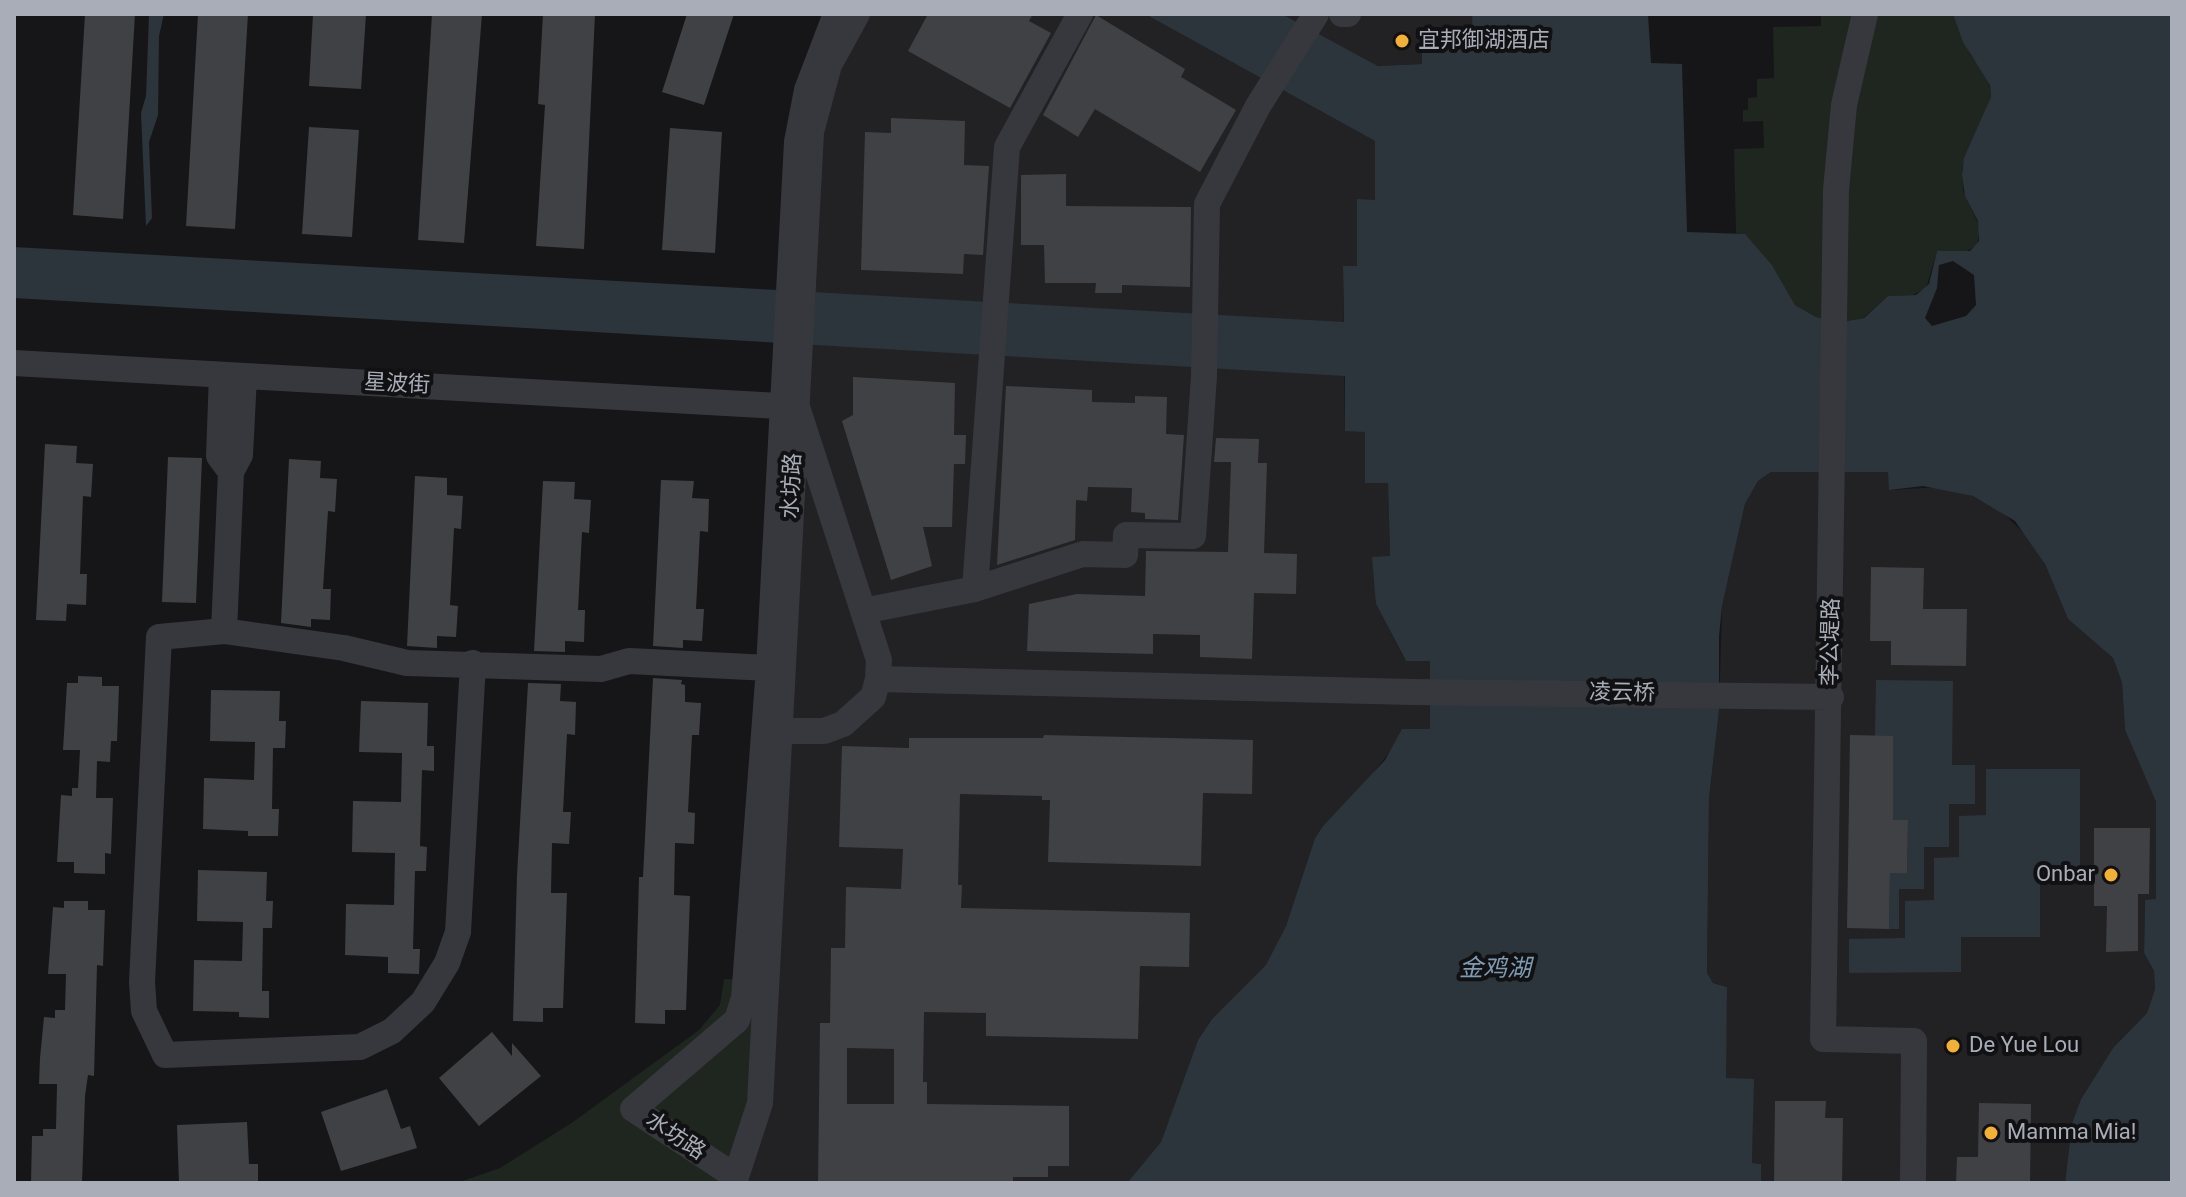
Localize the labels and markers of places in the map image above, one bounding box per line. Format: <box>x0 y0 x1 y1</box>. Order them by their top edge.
place label: 宜邦御湖酒店 <box>1418 28 1550 54</box>
marker: 宜邦御湖酒店 <box>1393 32 1411 50</box>
place label: Onbar <box>2036 862 2095 888</box>
marker: Onbar <box>2102 866 2120 884</box>
place label: De Yue Lou <box>1969 1033 2079 1059</box>
marker: De Yue Lou <box>1944 1037 1962 1055</box>
place label: Mamma Mia! <box>2007 1120 2136 1146</box>
marker: Mamma Mia! <box>1982 1124 2000 1142</box>

